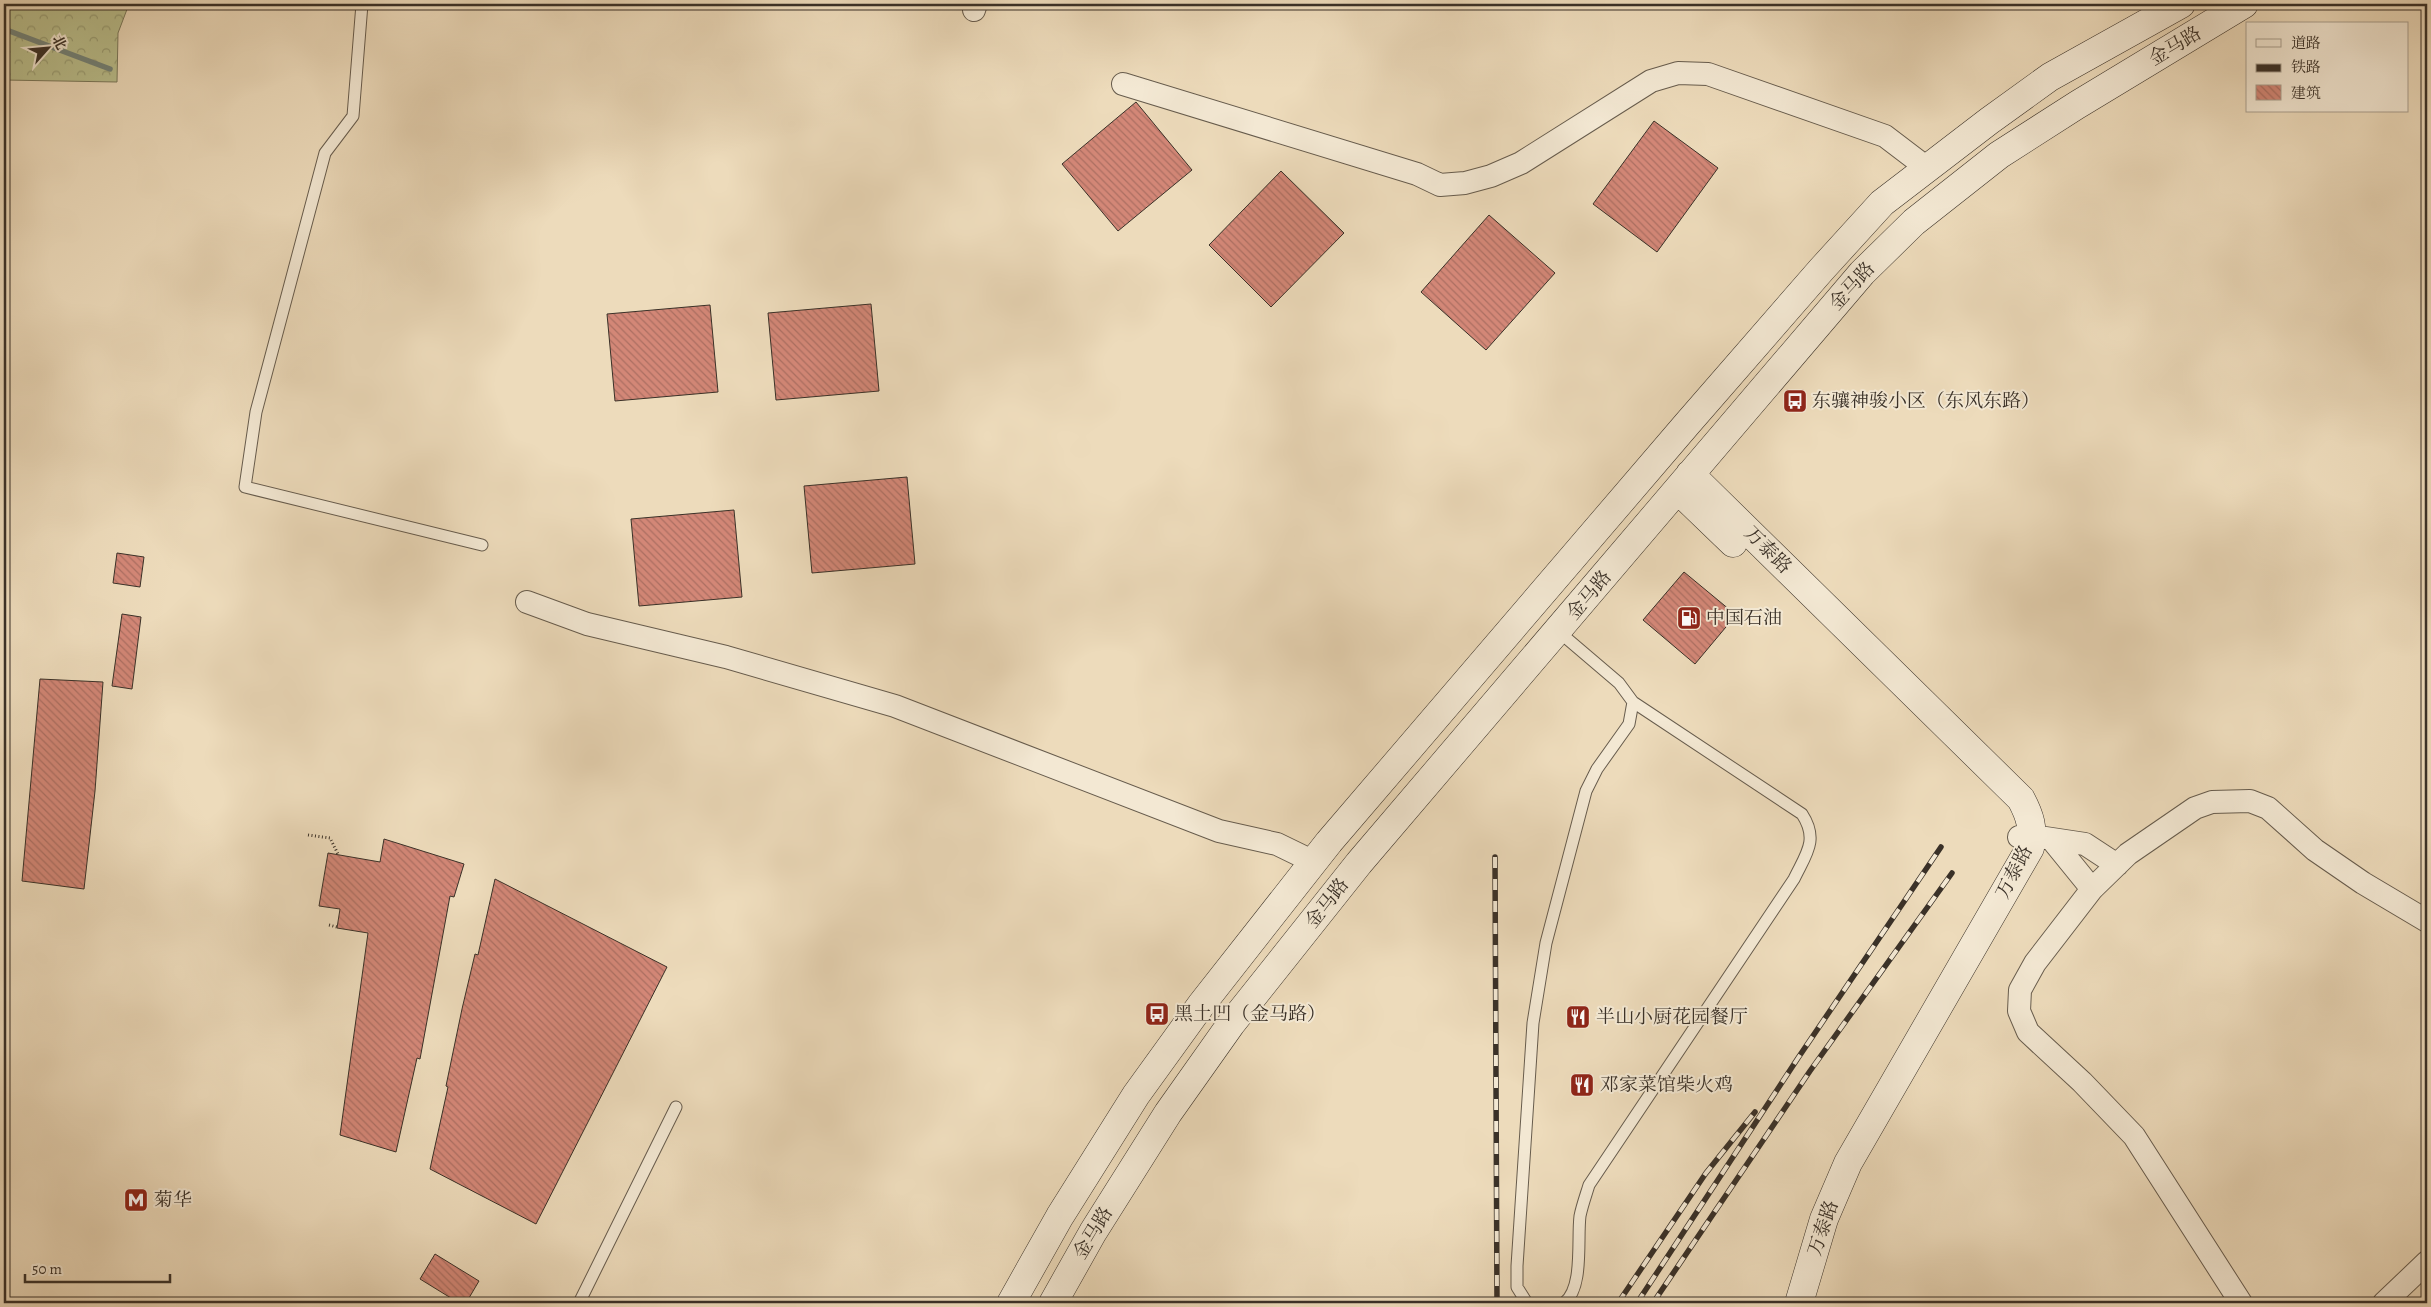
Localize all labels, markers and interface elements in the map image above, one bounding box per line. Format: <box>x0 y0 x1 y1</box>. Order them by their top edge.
street label: 金马路 <box>2144 20 2206 72</box>
north arrow <box>22 22 72 72</box>
legend <box>2246 22 2408 112</box>
text: 北 <box>47 32 71 53</box>
text: 道路 <box>2291 33 2321 53</box>
text: 铁路 <box>2291 57 2321 77</box>
text: 建筑 <box>2291 83 2321 103</box>
street label: 金马路 <box>1823 256 1881 316</box>
bus stop icon: 东骧神骏小区（东风东路） <box>1782 388 1808 414</box>
place label: 东骧神骏小区（东风东路） <box>1812 388 2040 414</box>
street label: 万泰路 <box>1739 521 1797 579</box>
street label: 金马路 <box>1561 565 1617 625</box>
fuel station icon: 中国石油 <box>1676 605 1702 631</box>
place label: 中国石油 <box>1706 605 1782 631</box>
street label: 万泰路 <box>1989 841 2039 903</box>
street label: 金马路 <box>1299 873 1355 933</box>
bus stop icon: 黑土凹（金马路） <box>1144 1001 1170 1027</box>
place label: 黑土凹（金马路） <box>1174 1001 1326 1027</box>
restaurant icon: 半山小厨花园餐厅 <box>1565 1004 1591 1030</box>
place label: 半山小厨花园餐厅 <box>1596 1004 1748 1030</box>
restaurant icon: 邓家菜馆柴火鸡 <box>1569 1072 1595 1098</box>
place label: 邓家菜馆柴火鸡 <box>1600 1072 1733 1098</box>
metro station icon: 菊华 <box>123 1187 149 1213</box>
place label: 菊华 <box>154 1187 192 1213</box>
street label: 万泰路 <box>1801 1197 1845 1259</box>
street label: 金马路 <box>1067 1202 1119 1264</box>
scale bar <box>25 1252 170 1284</box>
text: 50 m <box>32 1259 62 1279</box>

